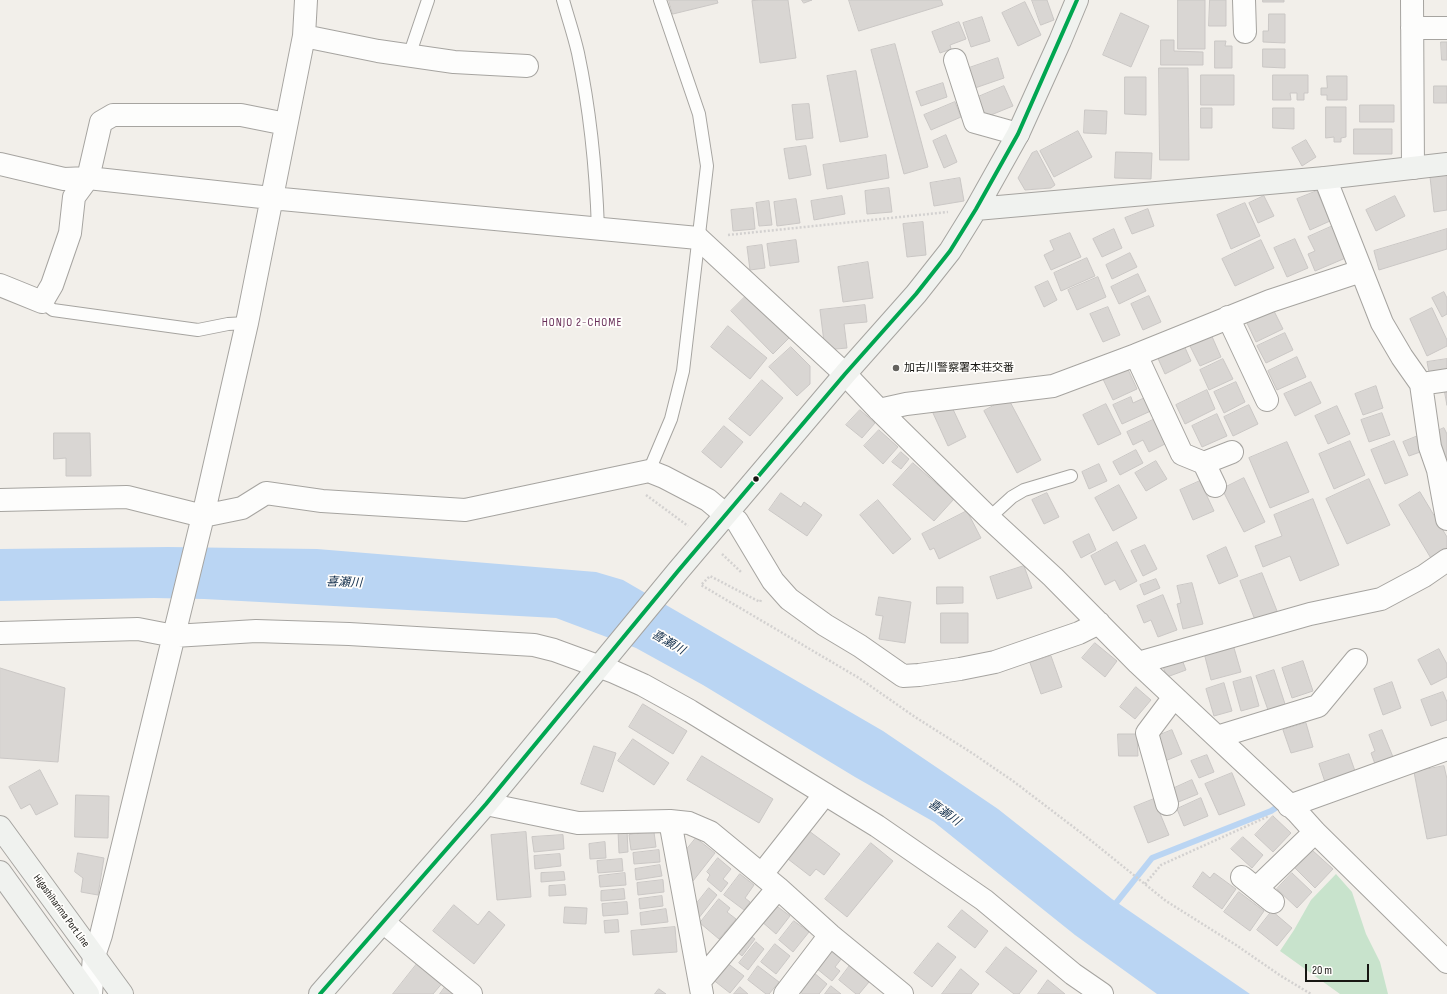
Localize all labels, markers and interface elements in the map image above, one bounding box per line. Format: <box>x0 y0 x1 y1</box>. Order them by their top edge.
district label: HONJO 2-CHOME <box>542 316 622 330</box>
place label: 加古川警察署本荘交番 <box>904 361 1014 375</box>
marker: 加古川警察署本荘交番 <box>891 363 901 373</box>
unlabelled marker <box>751 474 761 484</box>
water label: 喜瀬川 <box>326 575 362 591</box>
water label: 喜瀬川 <box>649 628 687 658</box>
water label: 喜瀬川 <box>925 797 963 829</box>
street label: Higashiharima Port Line <box>30 872 92 950</box>
scale bar <box>1307 956 1371 982</box>
text: 20 m <box>1312 963 1332 978</box>

